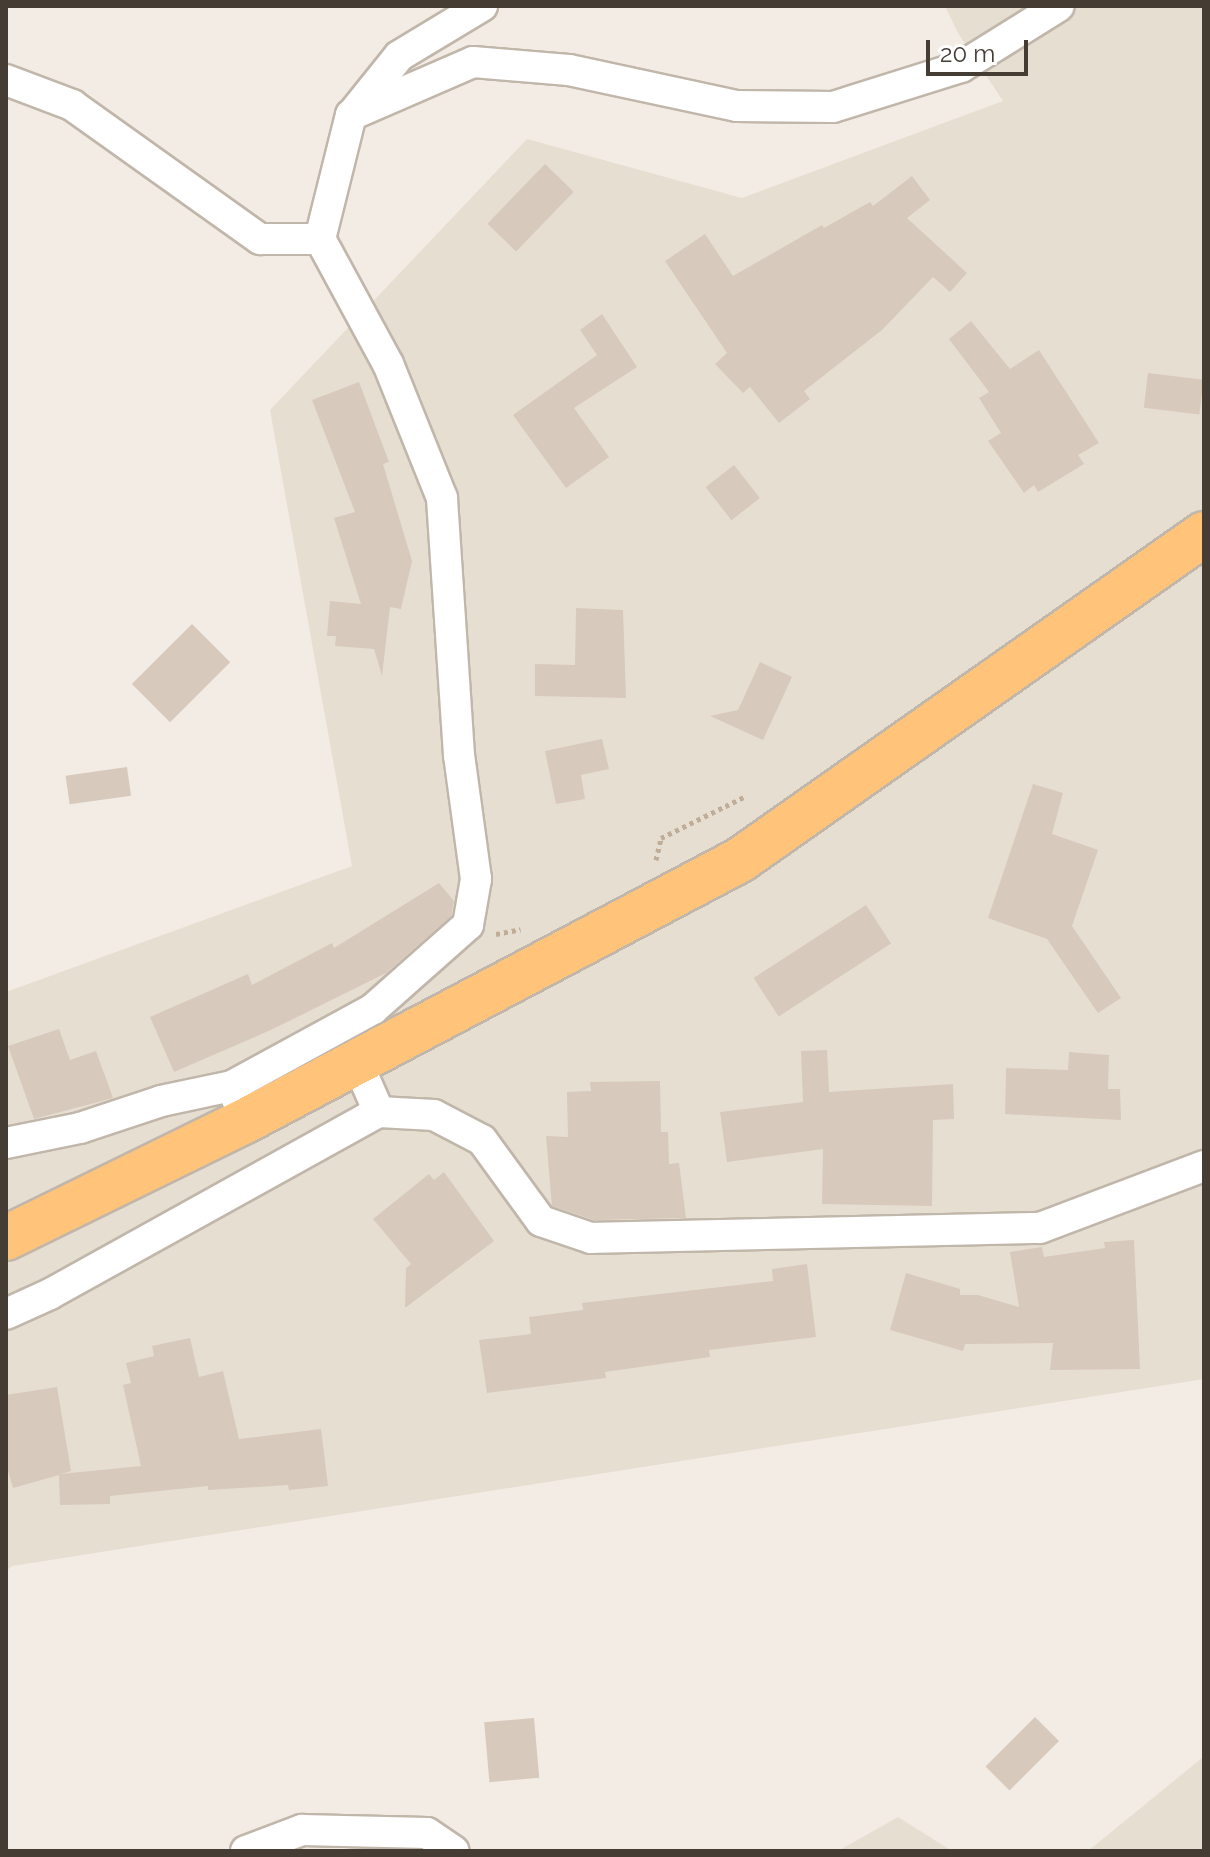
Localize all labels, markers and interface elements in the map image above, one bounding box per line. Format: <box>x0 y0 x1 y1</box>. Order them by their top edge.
scale bar <box>930 24 1032 74</box>
text: 20 m <box>940 39 995 68</box>

